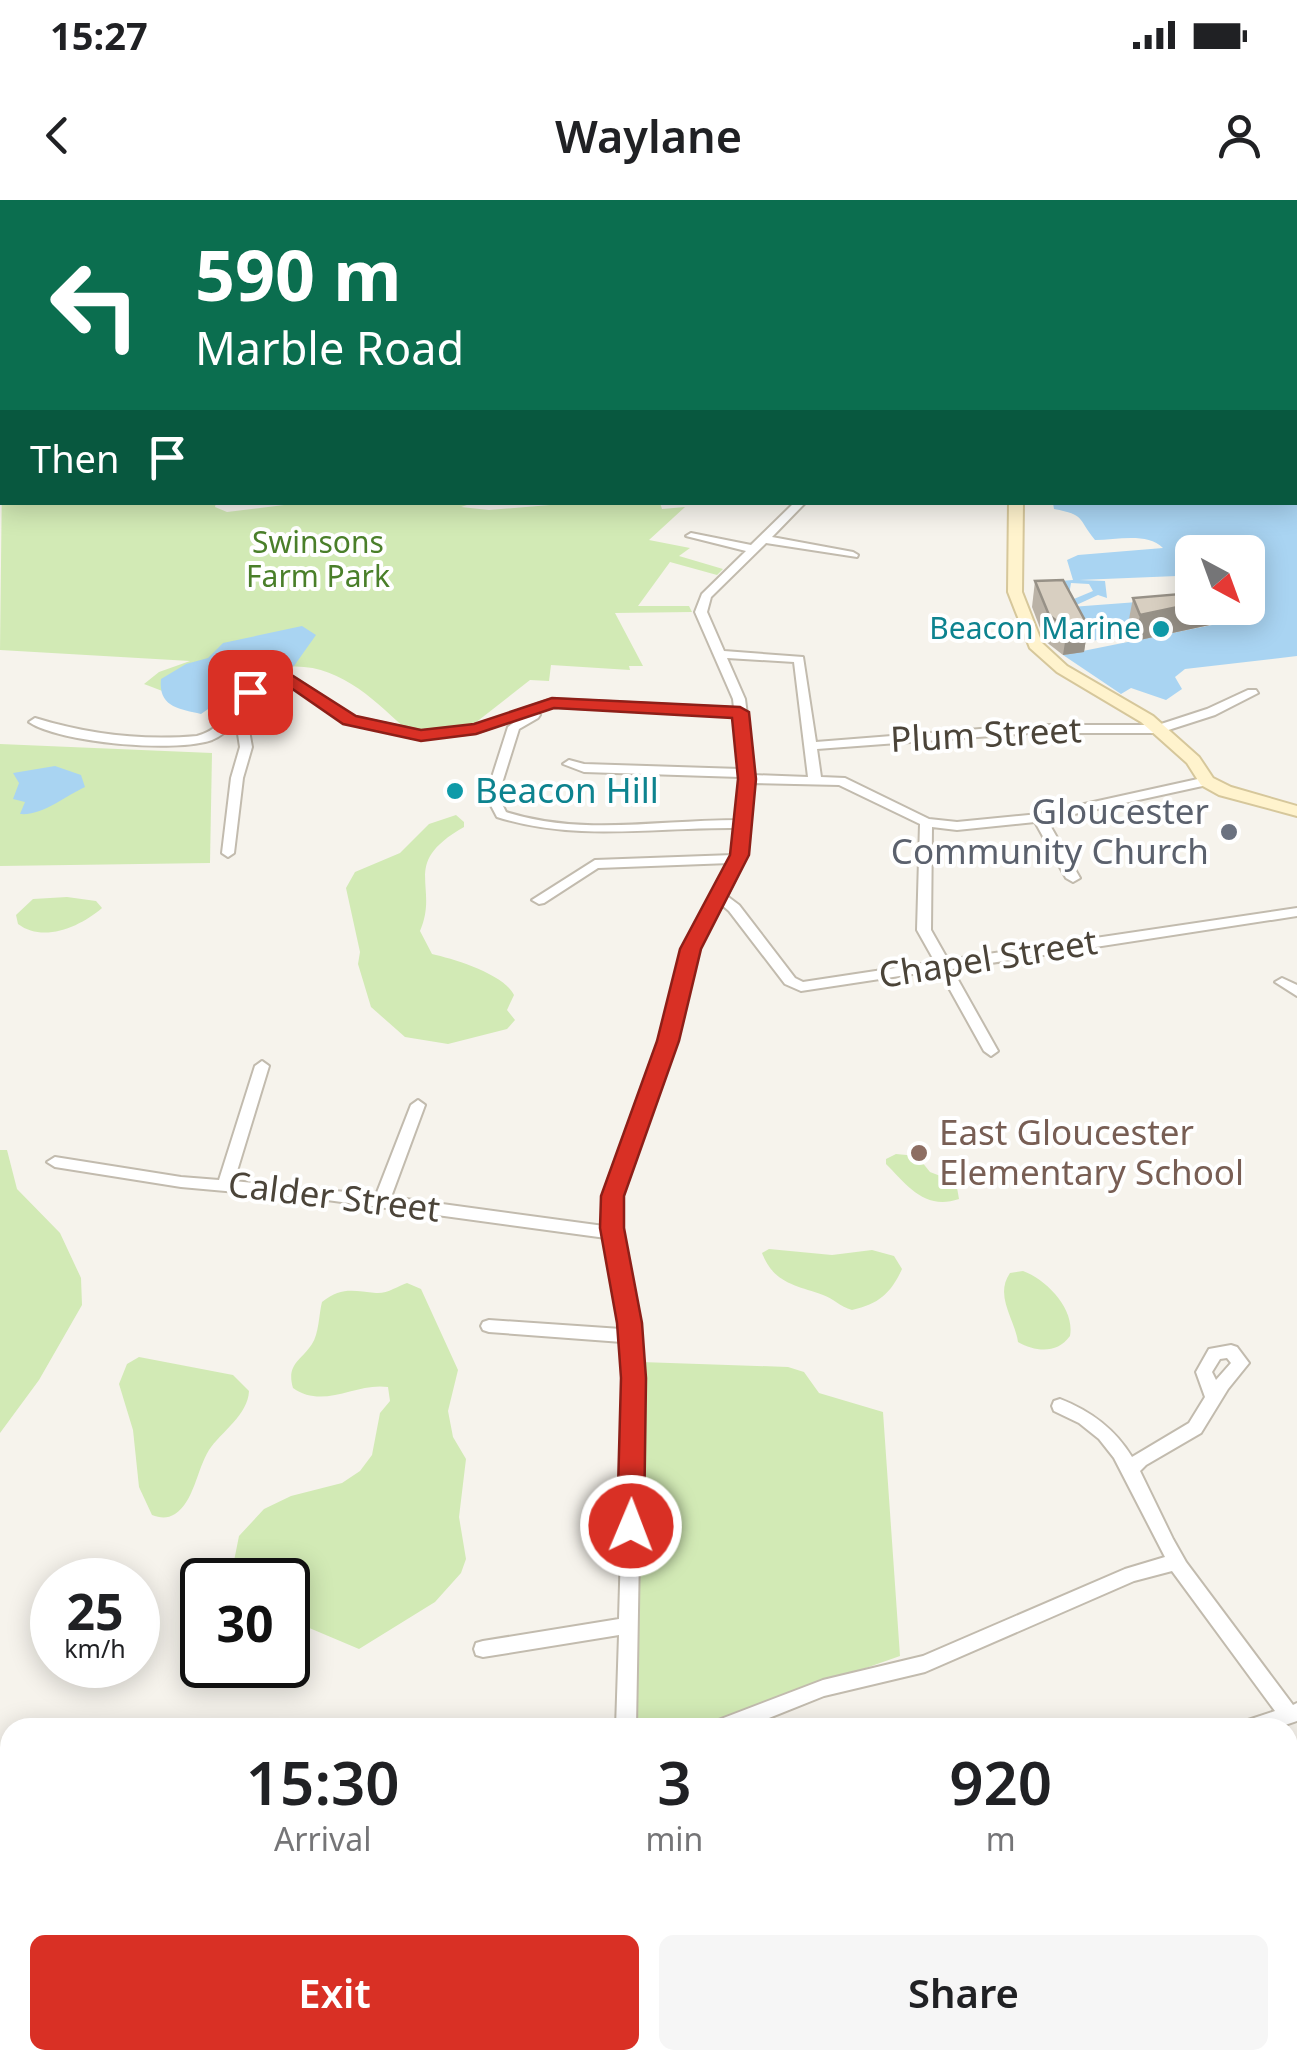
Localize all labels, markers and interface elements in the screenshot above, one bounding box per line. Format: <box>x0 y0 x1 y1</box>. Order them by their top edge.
text: 15:27 <box>50 9 148 61</box>
text: Waylane <box>555 105 742 166</box>
icon: back <box>30 108 85 163</box>
icon: person <box>1212 108 1267 163</box>
text: 590 m <box>195 226 402 322</box>
icon: left <box>30 240 160 370</box>
text: Marble Road <box>195 317 464 378</box>
icon: arrive <box>140 430 195 485</box>
text: Then <box>30 432 120 484</box>
park label: Swinsons Farm Park <box>246 521 390 596</box>
north arrow <box>1175 535 1265 625</box>
map controls <box>1175 535 1265 625</box>
place label: Beacon Marine <box>929 607 1141 648</box>
marker: Beacon Marine <box>1150 618 1172 640</box>
pin <box>208 650 293 735</box>
icon: arrive <box>223 665 278 720</box>
street label: Plum Street <box>889 705 1083 762</box>
place label: Beacon Hill <box>475 766 659 813</box>
marker: Beacon Hill <box>444 780 466 802</box>
place label: Gloucester Community Church <box>891 787 1209 874</box>
marker: Gloucester Community Church <box>1218 821 1240 843</box>
street label: Chapel Street <box>875 917 1100 998</box>
place label: East Gloucester Elementary School <box>939 1108 1244 1195</box>
marker: East Gloucester Elementary School <box>908 1142 930 1164</box>
street label: Calder Street <box>225 1159 443 1232</box>
position arrow <box>579 1474 683 1578</box>
speed limit sign: 30 <box>180 1558 310 1688</box>
text: 25 <box>66 1577 124 1645</box>
text: km/h <box>64 1631 126 1665</box>
text: 15:30 <box>246 1741 400 1823</box>
text: 3 <box>657 1741 692 1823</box>
text: 920 <box>949 1741 1052 1823</box>
text: Arrival <box>274 1817 372 1860</box>
text: min <box>645 1817 703 1860</box>
text: m <box>986 1817 1016 1860</box>
button: Exit <box>30 1935 639 2050</box>
button: Share <box>659 1935 1268 2050</box>

